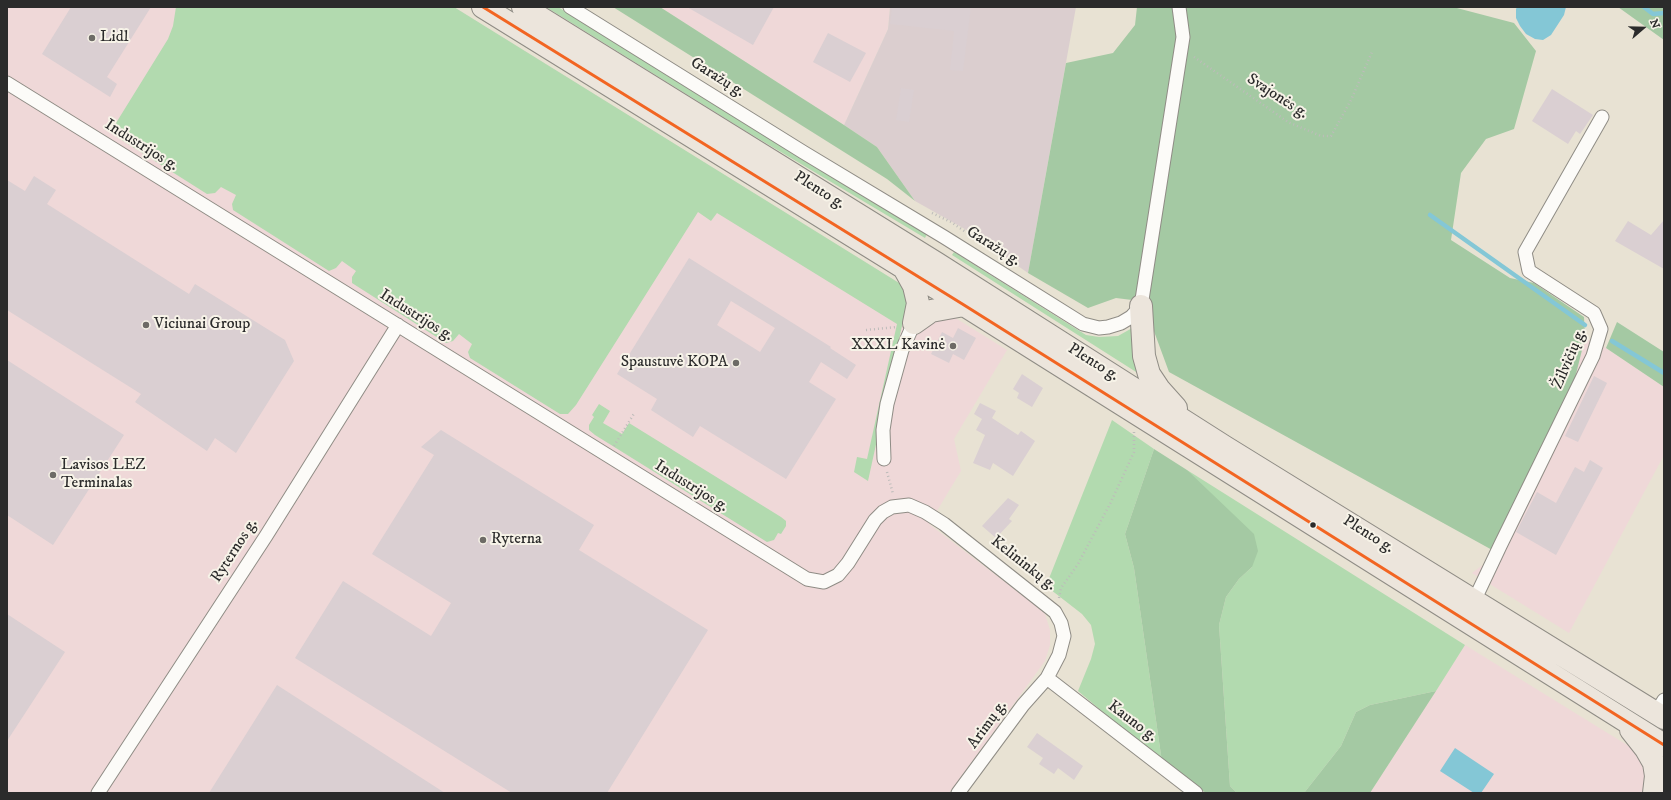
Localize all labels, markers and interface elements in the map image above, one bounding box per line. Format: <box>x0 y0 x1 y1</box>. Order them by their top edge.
north arrow <box>1623 8 1663 48</box>
text: N <box>1646 17 1662 31</box>
place label: Lidl <box>100 28 128 48</box>
marker: Lidl <box>87 33 97 43</box>
street label: Garažų g. <box>686 54 748 102</box>
street label: Svajonės g. <box>1243 70 1311 124</box>
street label: Industrijos g. <box>101 116 181 176</box>
street label: Plento g. <box>790 168 848 214</box>
street label: Garažų g. <box>962 223 1024 271</box>
street label: Industrijos g. <box>376 286 456 346</box>
place label: Viciunai Group <box>154 315 250 335</box>
marker: Viciunai Group <box>141 320 151 330</box>
street label: Žilvičių g. <box>1549 326 1591 392</box>
place label: XXXL Kavinė <box>851 336 945 356</box>
street label: Plento g. <box>1064 340 1122 386</box>
marker: XXXL Kavinė <box>948 341 958 351</box>
place label: Spaustuvė KOPA <box>621 353 728 373</box>
marker: Spaustuvė KOPA <box>731 358 741 368</box>
place label: Lavisos LEZ Terminalas <box>61 456 145 494</box>
street label: Industrijos g. <box>651 457 731 517</box>
marker: Lavisos LEZ Terminalas <box>48 470 58 480</box>
street label: Plento g. <box>1339 512 1397 558</box>
street label: Ryternos g. <box>207 516 263 586</box>
unlabelled marker <box>1308 520 1318 530</box>
place label: Ryterna <box>491 530 542 550</box>
street label: Kelininkų g. <box>986 532 1060 596</box>
marker: Ryterna <box>478 535 488 545</box>
street label: Arimų g. <box>964 697 1012 753</box>
street label: Kauno g. <box>1104 697 1160 747</box>

